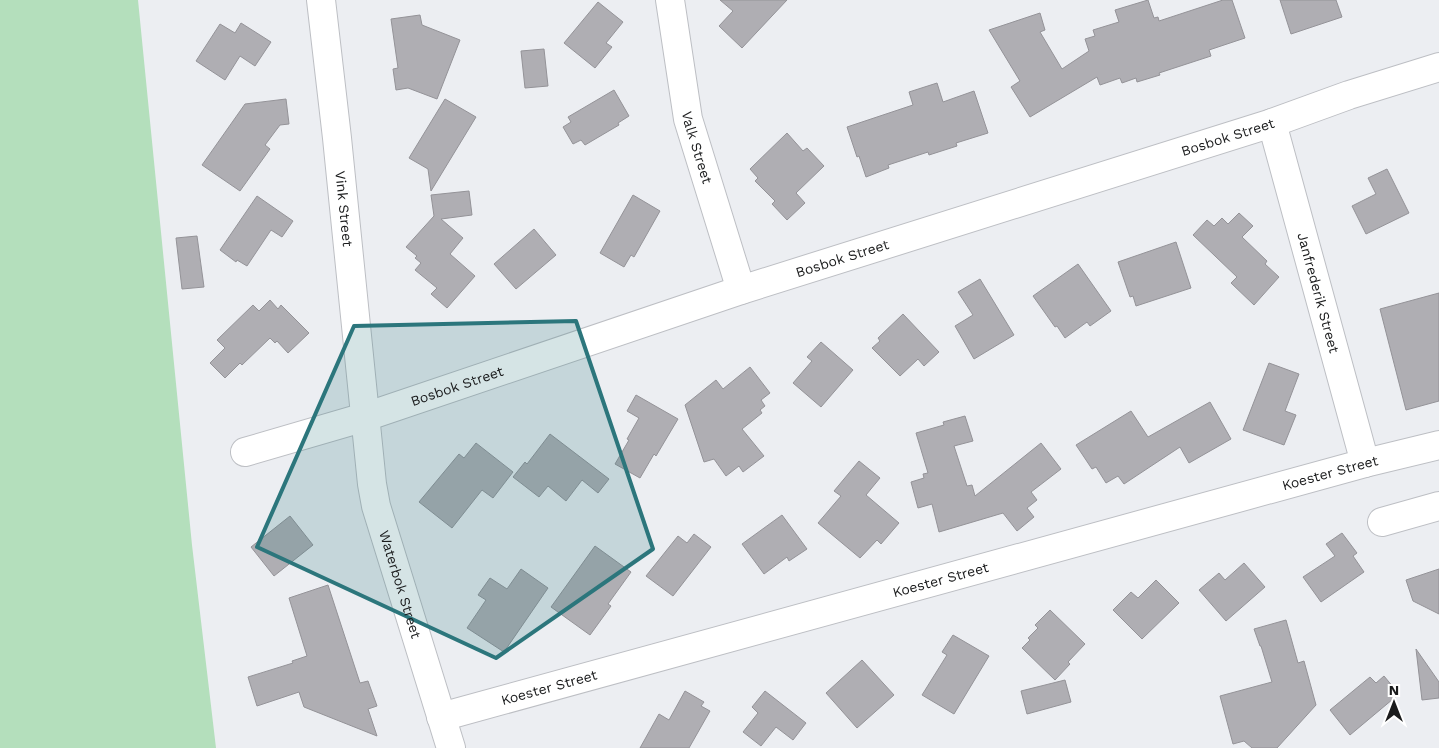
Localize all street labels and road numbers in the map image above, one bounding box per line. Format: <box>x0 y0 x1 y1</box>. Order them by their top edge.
street label: Valk Street <box>679 110 716 186</box>
street label: Bosbok Street <box>1179 115 1276 159</box>
street label: Vink Street <box>332 170 356 247</box>
street label: Janfrederik Street <box>1294 231 1343 355</box>
street label: Bosbok Street <box>794 236 891 280</box>
street label: Bosbok Street <box>409 363 505 409</box>
street label: Koester Street <box>1280 452 1380 493</box>
street label: Waterbok Street <box>376 528 425 640</box>
street label: Koester Street <box>891 559 990 601</box>
street label: Koester Street <box>499 666 599 708</box>

